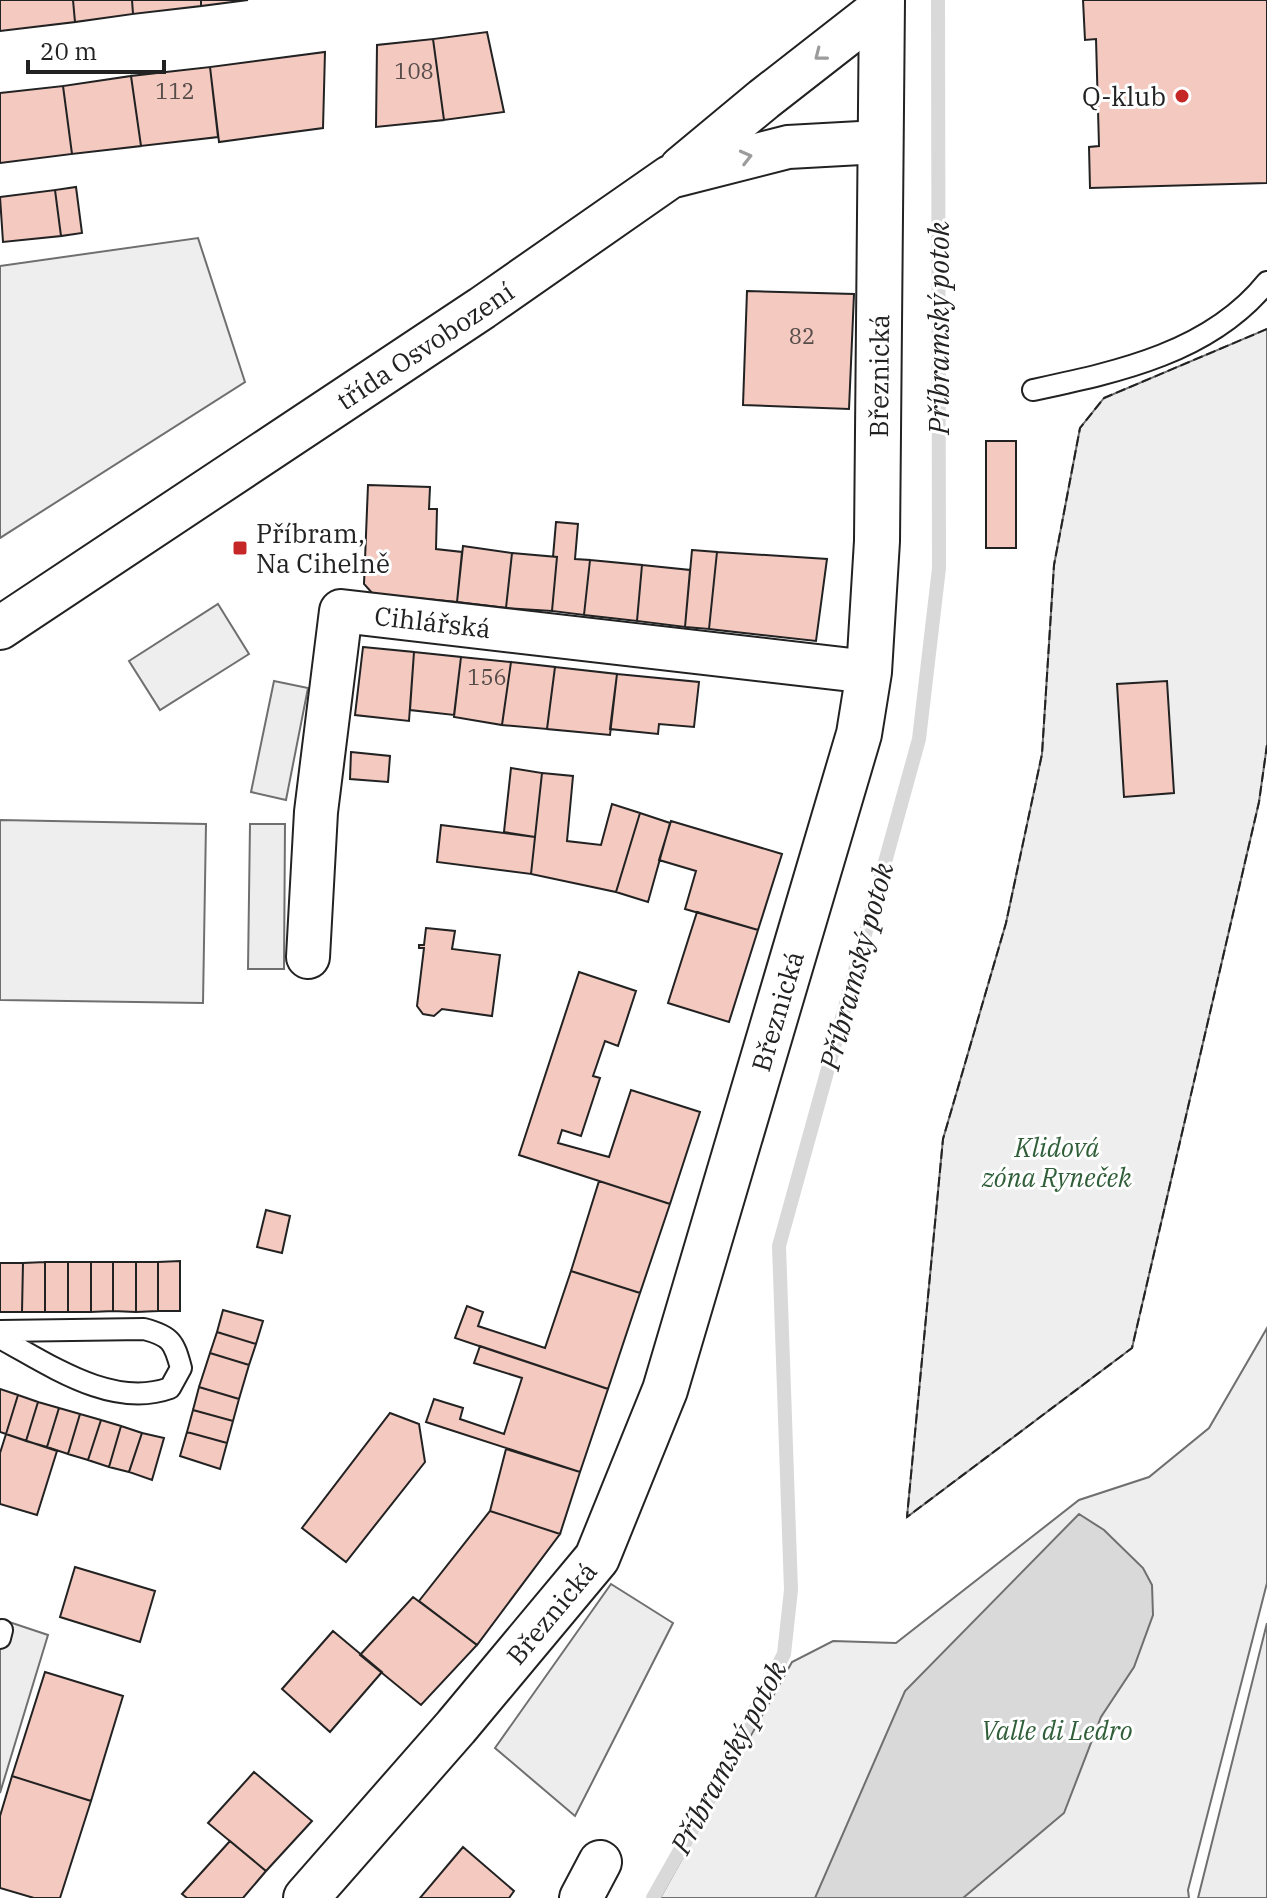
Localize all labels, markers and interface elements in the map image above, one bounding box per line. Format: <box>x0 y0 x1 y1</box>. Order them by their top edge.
scale bar <box>28 24 164 74</box>
text: 20 m <box>40 35 97 67</box>
one-way arrow <box>814 45 829 59</box>
house number: 108 <box>394 56 434 85</box>
house number: 112 <box>155 76 195 105</box>
place label: Q-klub <box>1082 79 1166 113</box>
marker: Q-klub <box>1173 87 1191 105</box>
one-way arrow <box>739 150 752 167</box>
water label: Příbramský potok <box>920 221 957 436</box>
street label: třída Osvobození <box>330 274 520 417</box>
street label: Březnická <box>861 314 896 438</box>
house number: 82 <box>789 321 815 350</box>
place label: Příbram, Na Cihelně <box>256 516 390 580</box>
marker: Příbram, Na Cihelně <box>231 539 249 557</box>
street label: Cihlářská <box>373 598 493 645</box>
house number: 156 <box>467 662 507 691</box>
water label: Příbramský potok <box>810 858 902 1075</box>
street label: Březnická <box>743 947 811 1075</box>
park label: Klidová zóna Ryneček <box>981 1130 1132 1194</box>
street label: Březnická <box>499 1555 604 1671</box>
water label: Příbramský potok <box>661 1654 794 1861</box>
park label: Valle di Ledro <box>981 1713 1133 1747</box>

